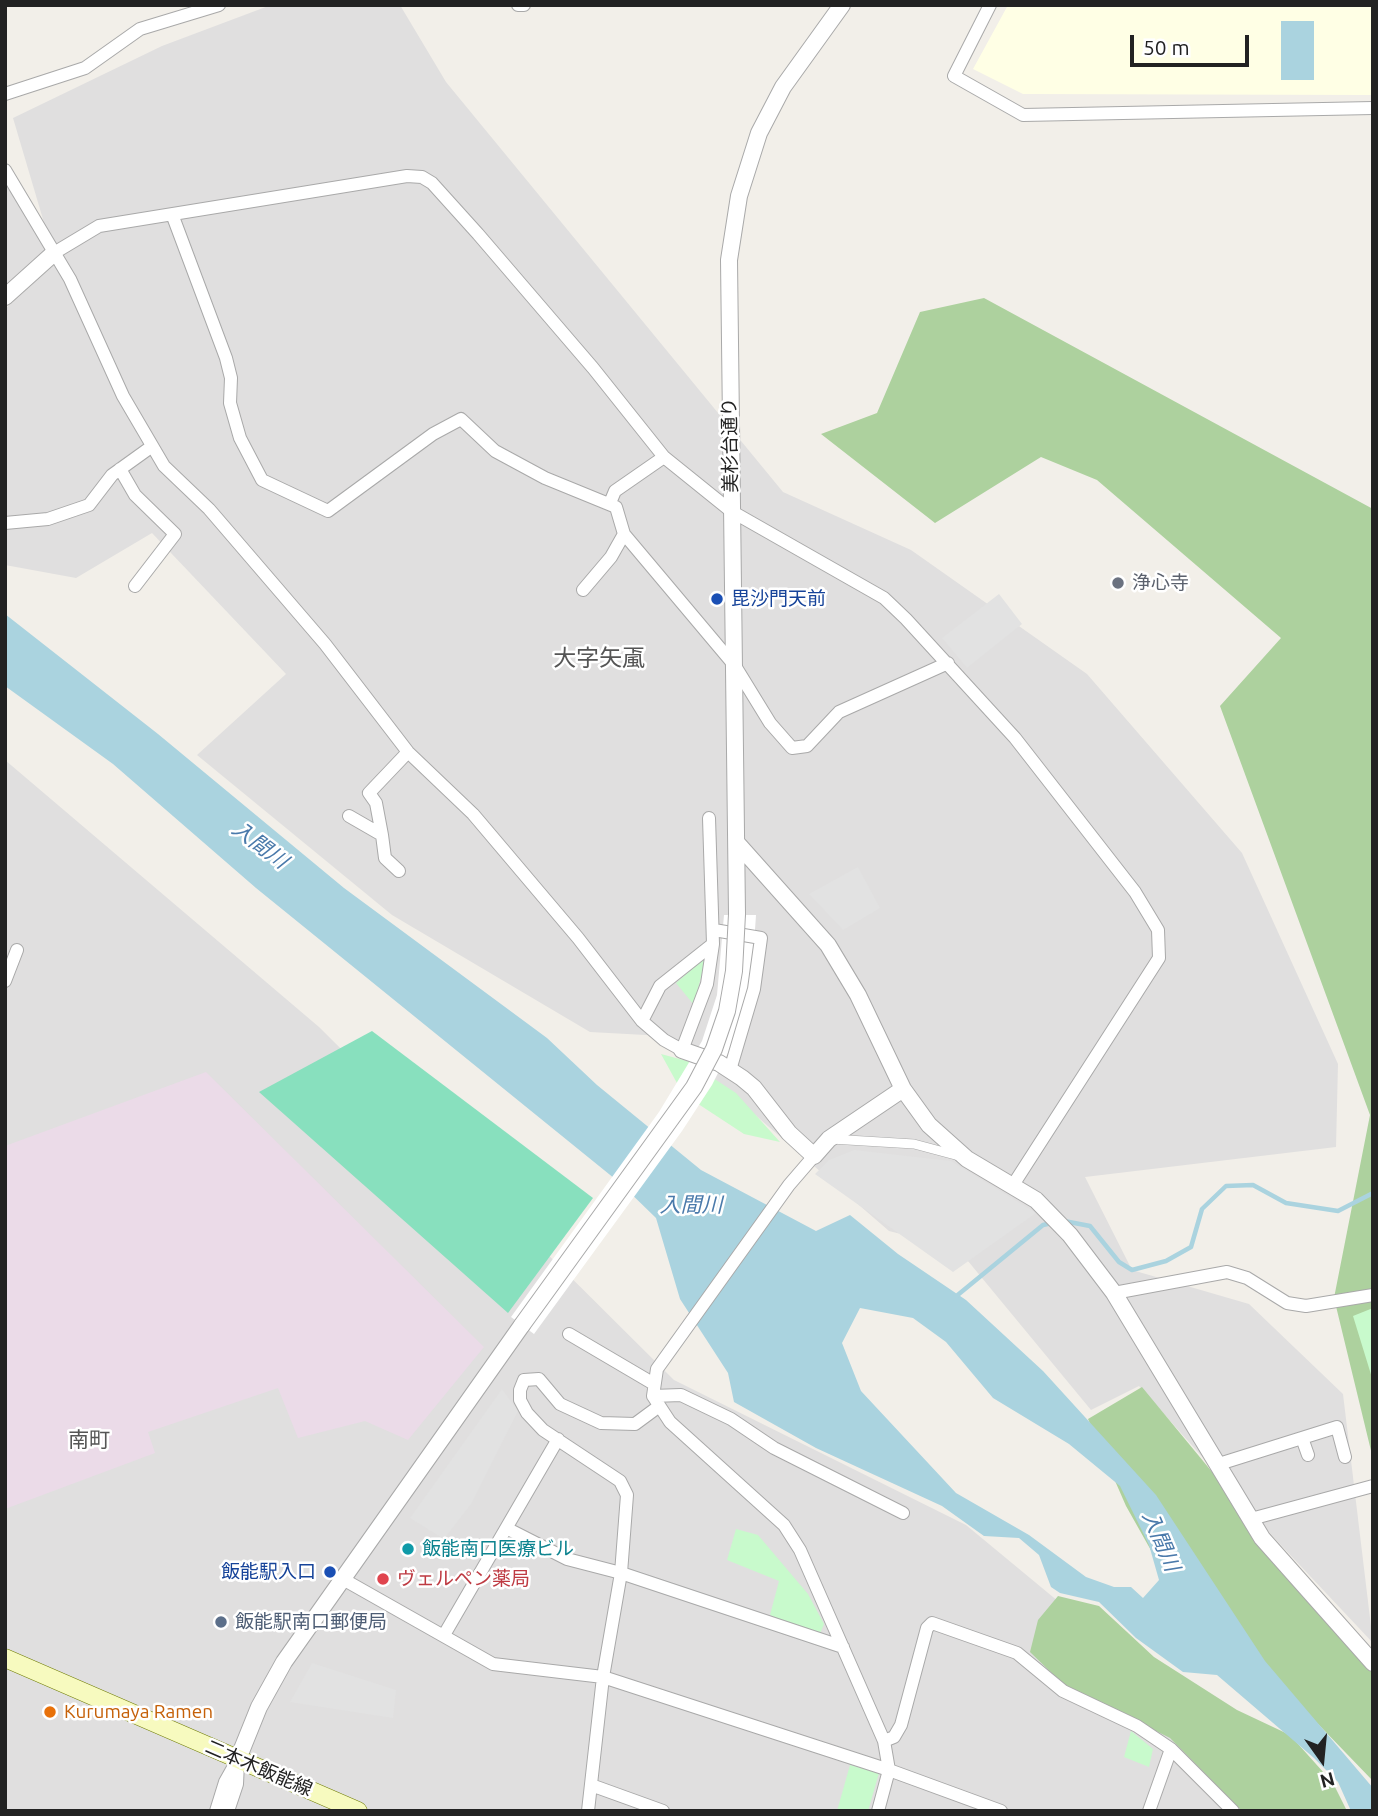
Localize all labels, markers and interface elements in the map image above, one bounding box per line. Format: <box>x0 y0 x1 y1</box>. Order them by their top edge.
scale bar <box>1133 21 1252 65</box>
text: 50 m <box>1143 35 1190 59</box>
street label: 美杉台通り <box>718 397 742 493</box>
place label: 浄心寺 <box>1132 572 1189 594</box>
marker: 浄心寺 <box>1110 575 1126 591</box>
place label: 毘沙門天前 <box>731 588 826 610</box>
marker: 毘沙門天前 <box>709 591 725 607</box>
district label: 大字矢颪 <box>553 644 645 672</box>
water label: 入間川 <box>227 816 293 874</box>
water label: 入間川 <box>660 1192 722 1218</box>
district label: 南町 <box>68 1427 110 1453</box>
water label: 入間川 <box>1137 1507 1185 1575</box>
place label: 飯能南口医療ビル <box>422 1538 574 1560</box>
marker: 飯能南口医療ビル <box>400 1541 416 1557</box>
place label: 飯能駅入口 <box>221 1561 316 1583</box>
marker: 飯能駅入口 <box>322 1564 338 1580</box>
place label: ヴェルペン薬局 <box>397 1568 530 1590</box>
marker: ヴェルペン薬局 <box>375 1571 391 1587</box>
place label: 飯能駅南口郵便局 <box>235 1611 387 1633</box>
marker: 飯能駅南口郵便局 <box>213 1614 229 1630</box>
place label: Kurumaya Ramen <box>64 1701 213 1723</box>
marker: Kurumaya Ramen <box>42 1704 58 1720</box>
north arrow <box>1287 1725 1357 1795</box>
street label: 二本木飯能線 <box>202 1735 316 1801</box>
text: N <box>1318 1768 1337 1793</box>

